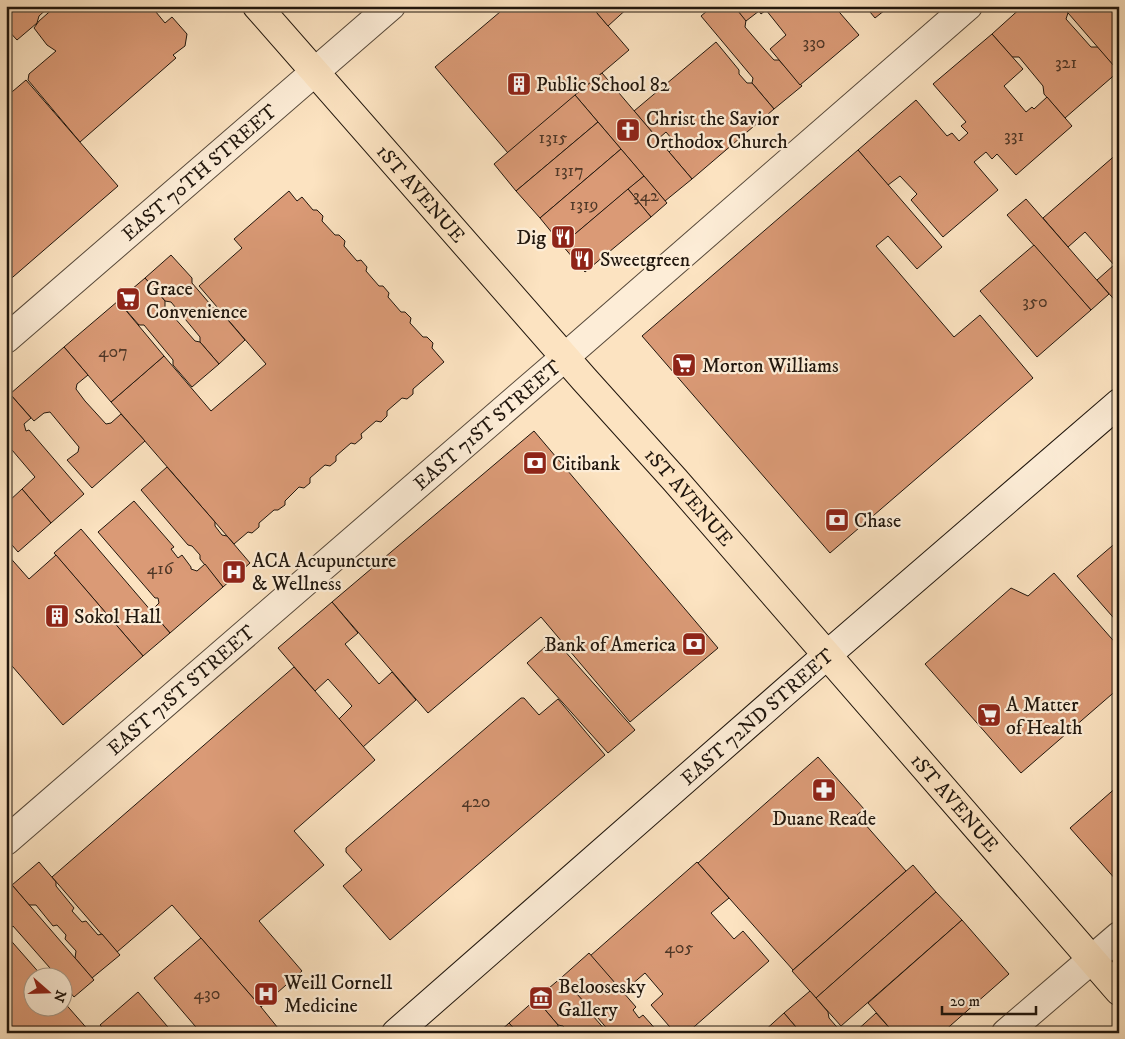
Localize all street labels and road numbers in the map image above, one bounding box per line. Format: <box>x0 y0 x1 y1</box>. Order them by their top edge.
street label: EAST 70TH STREET <box>117 99 282 247</box>
street label: 1ST AVENUE <box>370 140 470 248</box>
street label: EAST 71ST STREET <box>409 355 567 497</box>
street label: 1ST AVENUE <box>638 444 738 552</box>
street label: EAST 71ST STREET <box>103 620 261 762</box>
street label: EAST 72ND STREET <box>676 644 840 791</box>
street label: 1ST AVENUE <box>904 749 1004 858</box>

